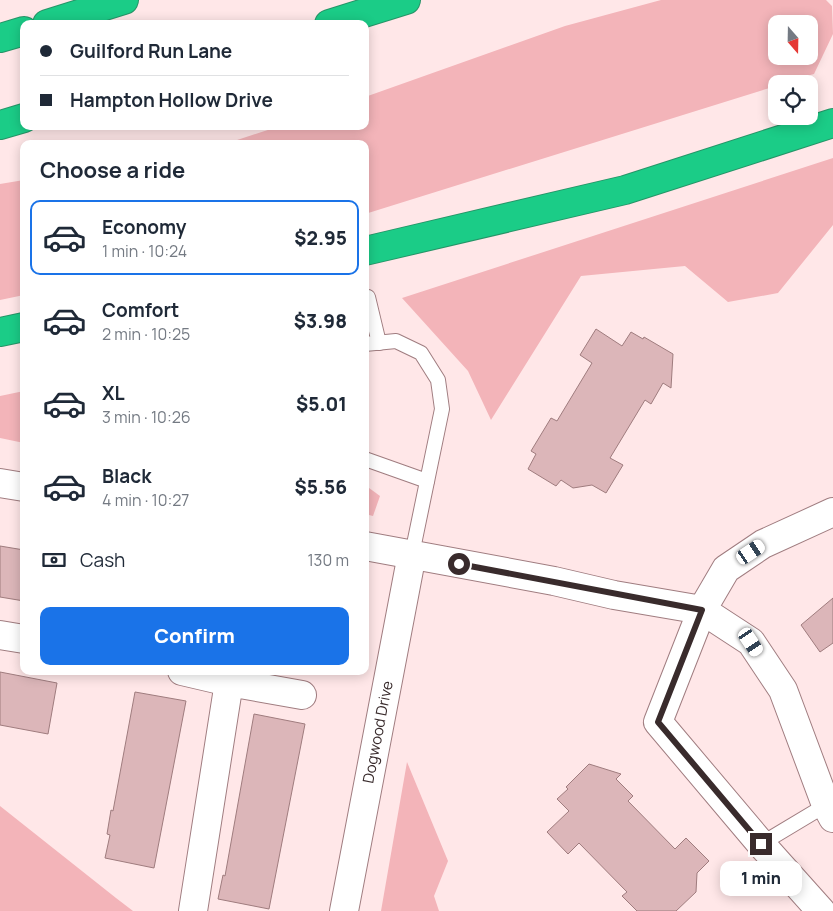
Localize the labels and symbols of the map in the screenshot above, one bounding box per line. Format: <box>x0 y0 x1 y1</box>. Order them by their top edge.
north arrow <box>768 15 818 65</box>
car <box>734 537 767 567</box>
route start <box>448 553 470 575</box>
car <box>736 625 765 659</box>
street label: Dogwood Drive <box>357 679 398 785</box>
route end <box>750 833 772 855</box>
callout: 1 min <box>720 862 802 896</box>

